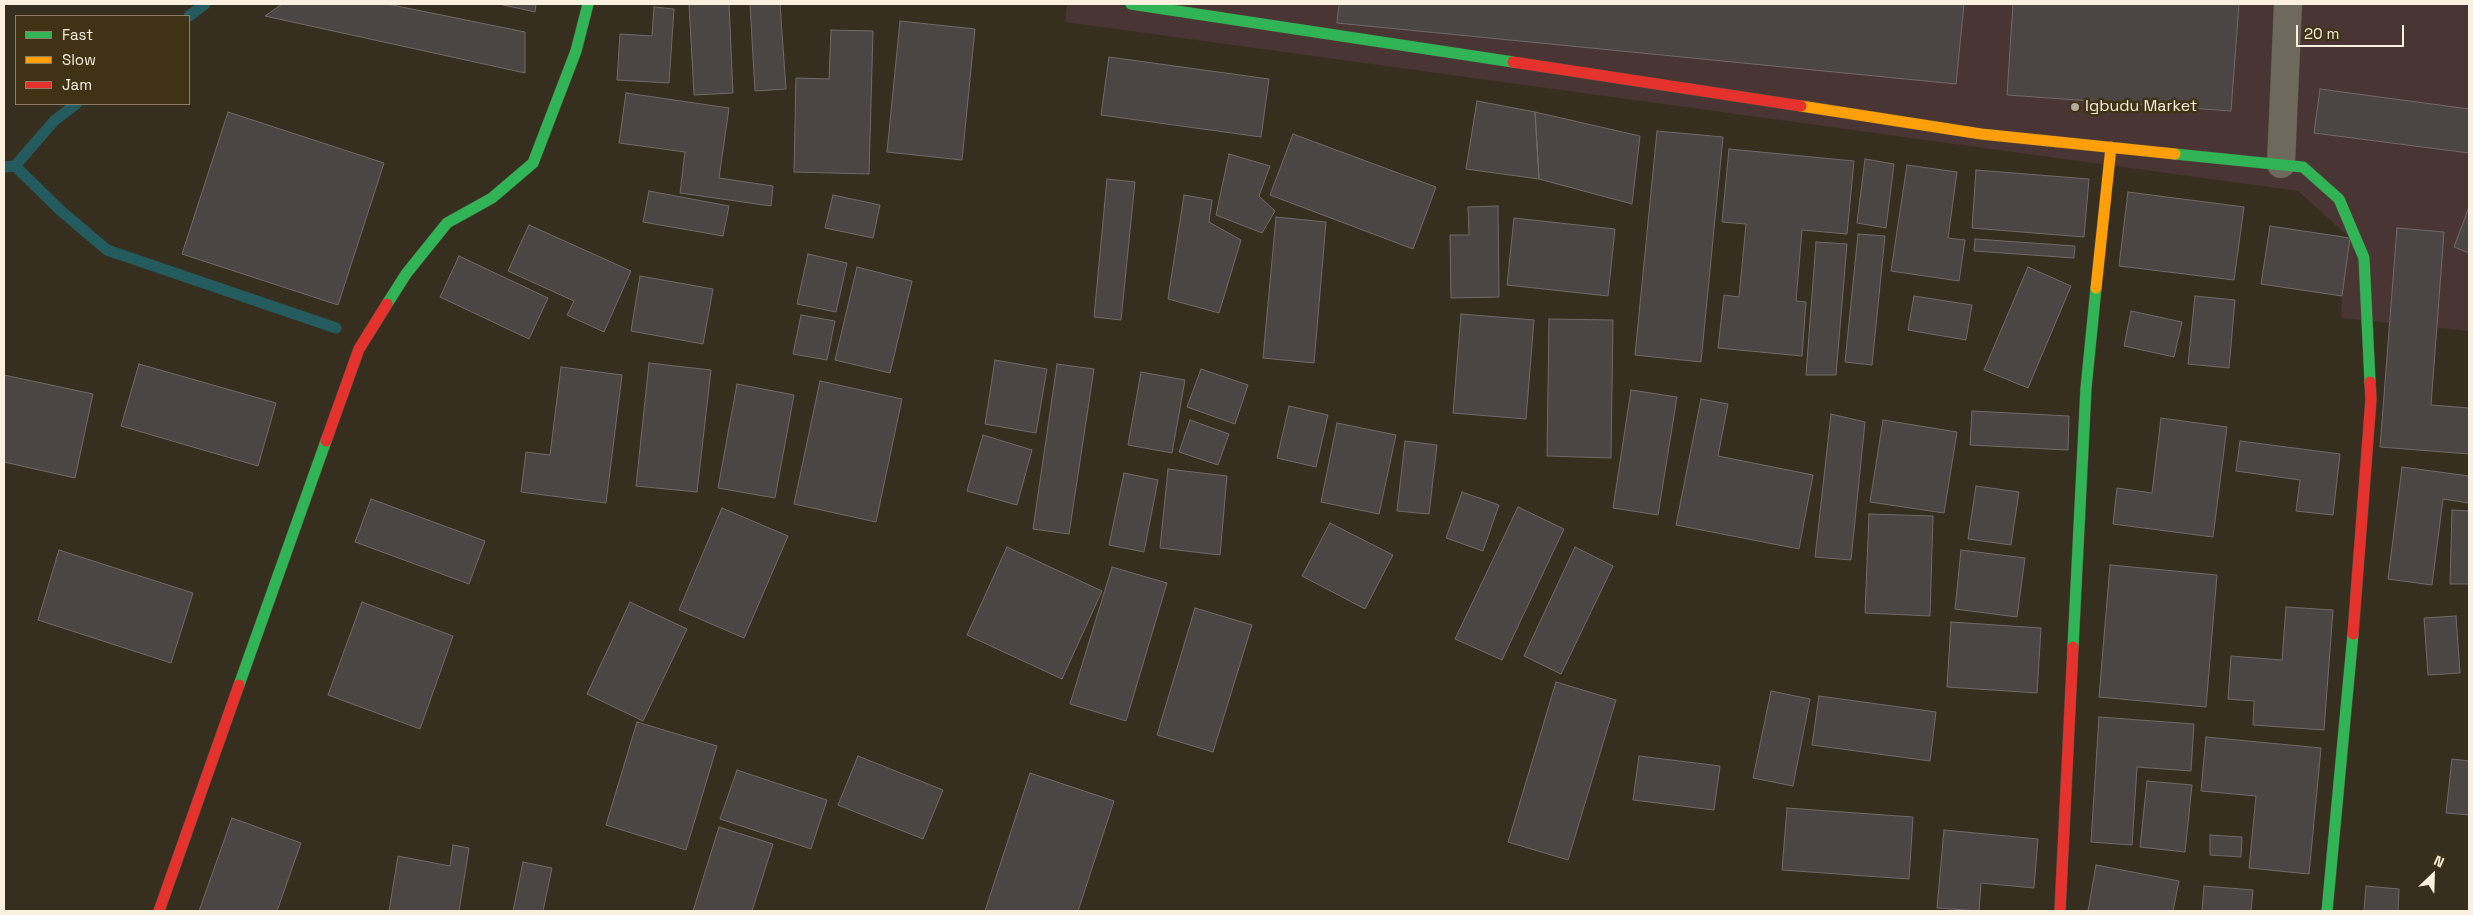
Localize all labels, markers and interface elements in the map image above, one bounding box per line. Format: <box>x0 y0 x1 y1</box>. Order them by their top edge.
legend <box>15 15 190 105</box>
scale bar <box>2298 15 2406 47</box>
text: 20 m <box>2304 24 2339 43</box>
text: Fast <box>62 25 93 44</box>
text: Slow <box>62 50 96 69</box>
text: Jam <box>62 75 92 94</box>
place label: Igbudu Market <box>2085 97 2197 117</box>
marker: Igbudu Market <box>2069 101 2081 113</box>
north arrow <box>2408 850 2458 900</box>
text: N <box>2431 851 2447 871</box>

